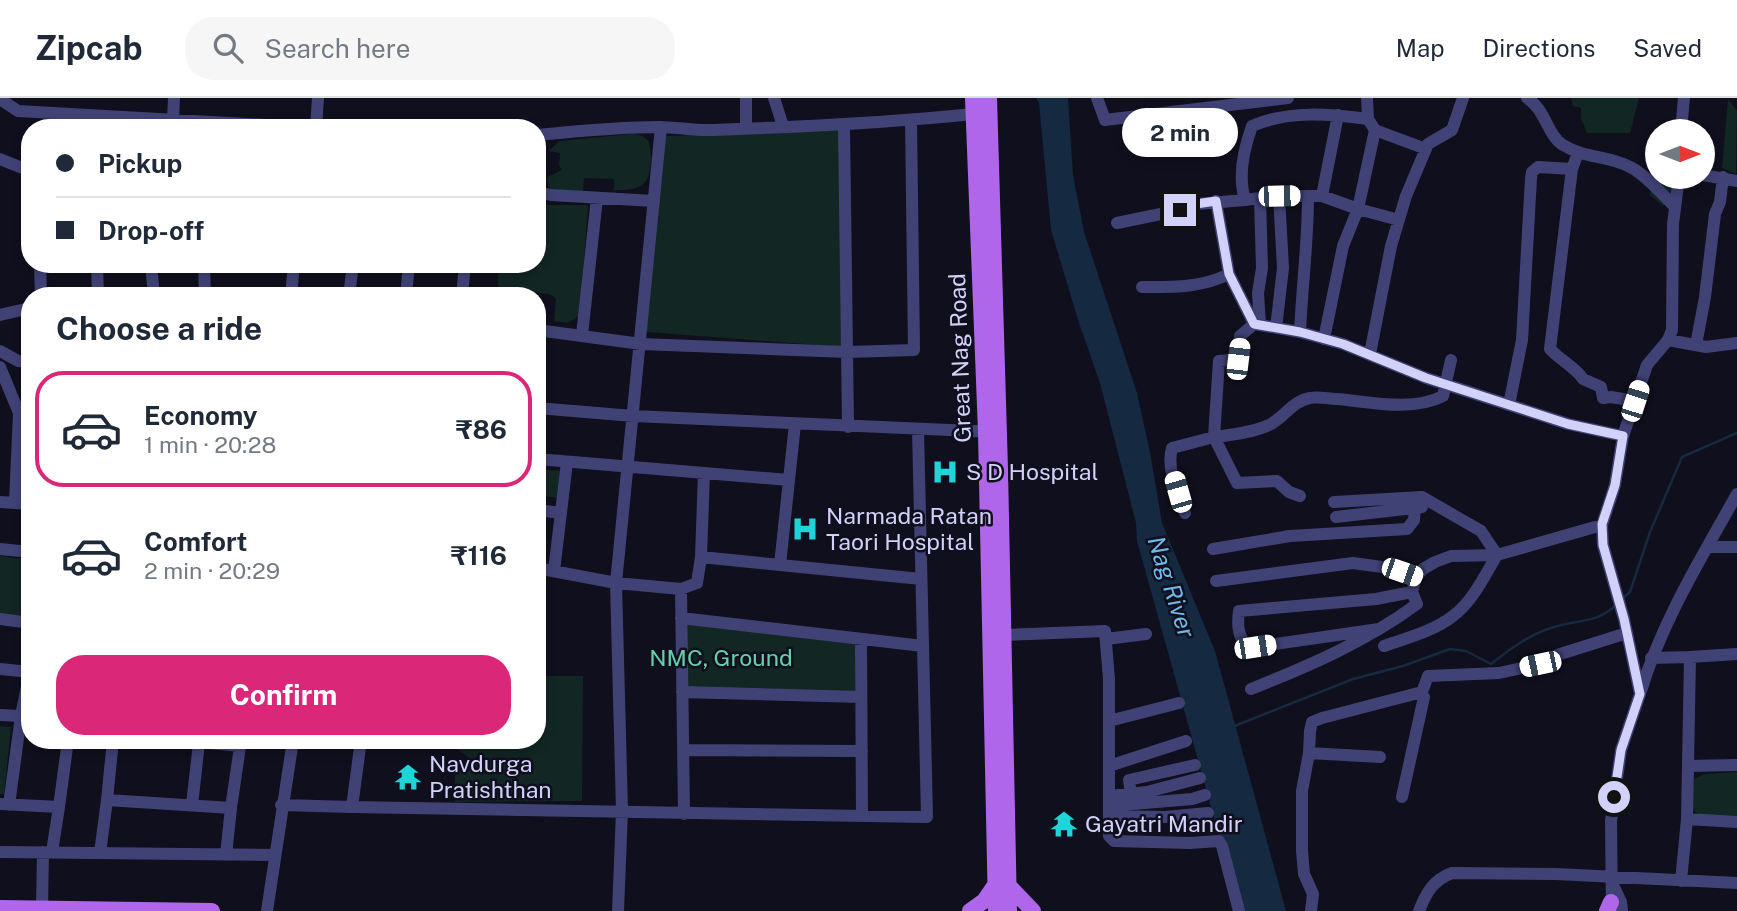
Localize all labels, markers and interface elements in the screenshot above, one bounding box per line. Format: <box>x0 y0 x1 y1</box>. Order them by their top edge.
search box <box>185 17 675 80</box>
text: Zipcab <box>35 29 143 67</box>
icon: search <box>209 29 247 67</box>
text: Search here <box>265 33 411 64</box>
text: Map <box>1396 34 1445 62</box>
text: Directions <box>1483 34 1595 62</box>
text: Saved <box>1633 34 1702 62</box>
callout: 2 min <box>1122 108 1238 158</box>
text: 2 min <box>1150 119 1210 146</box>
north arrow <box>1645 119 1715 189</box>
map controls <box>1645 119 1715 189</box>
text: Pickup <box>98 148 182 179</box>
car <box>1258 185 1301 207</box>
route end <box>1164 194 1196 226</box>
text: Drop-off <box>98 215 204 246</box>
street label: Great Nag Road <box>943 273 976 443</box>
text: Choose a ride <box>56 310 262 347</box>
car <box>1226 337 1251 381</box>
car <box>1619 378 1652 424</box>
icon: car <box>60 398 123 461</box>
text: Economy <box>144 400 257 431</box>
text: ₹86 <box>456 414 507 445</box>
text: 1 min · 20:28 <box>144 431 276 458</box>
hospital icon: S D Hospital <box>930 457 960 487</box>
place label: S D Hospital <box>966 458 1099 485</box>
car <box>1163 469 1194 515</box>
place label: Narmada Ratan Taori Hospital <box>826 502 992 555</box>
hospital icon: Narmada Ratan Taori Hospital <box>790 514 820 544</box>
icon: car <box>60 524 123 587</box>
text: Comfort <box>144 526 247 557</box>
water label: Nag River <box>1142 532 1202 642</box>
text: ₹116 <box>451 540 507 571</box>
car <box>1379 555 1426 589</box>
text: 2 min · 20:29 <box>144 557 280 584</box>
car <box>1233 633 1278 661</box>
park label: NMC, Ground <box>649 644 793 671</box>
car <box>1518 649 1563 679</box>
button: Confirm <box>56 655 511 735</box>
place label: Navdurga Pratishthan <box>429 750 552 803</box>
temple icon: Navdurga Pratishthan <box>393 762 423 792</box>
route start <box>1598 781 1630 813</box>
temple icon: Gayatri Mandir <box>1049 809 1079 839</box>
place label: Gayatri Mandir <box>1085 810 1243 837</box>

